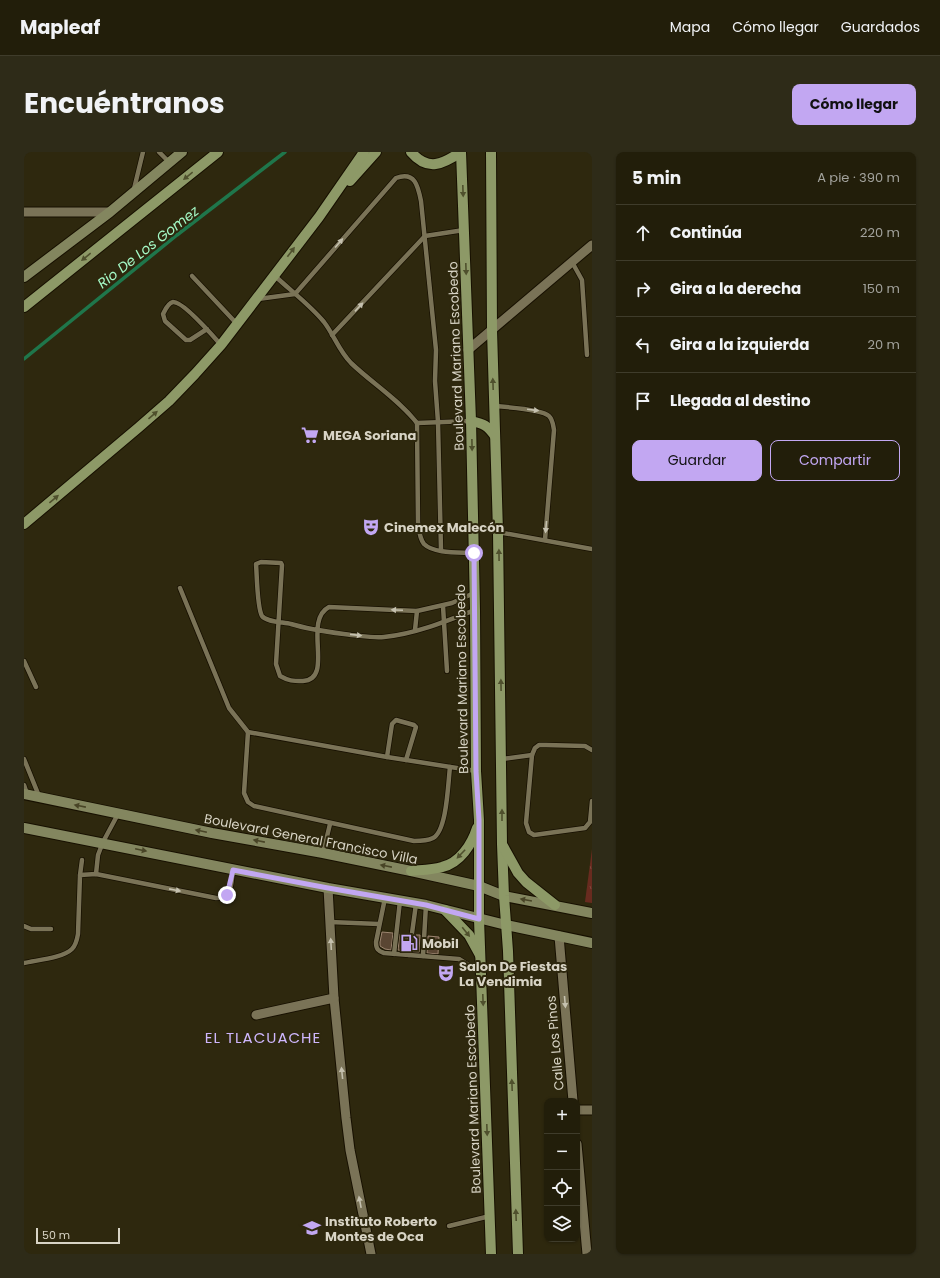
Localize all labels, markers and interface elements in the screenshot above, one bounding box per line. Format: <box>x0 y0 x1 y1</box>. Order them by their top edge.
text: Mapleaf <box>20 14 100 41</box>
text: Mapa <box>670 17 710 37</box>
text: Cómo llegar <box>732 17 819 37</box>
text: Guardados <box>841 17 920 37</box>
text: Encuéntranos <box>24 84 225 123</box>
button: Cómo llegar <box>792 84 916 125</box>
text: 5 min <box>632 166 681 190</box>
text: A pie · 390 m <box>817 168 900 187</box>
one-way arrow <box>182 172 193 181</box>
one-way arrow <box>460 185 466 198</box>
water label: Rio De Los Gomez <box>93 201 203 293</box>
icon: ahead <box>632 222 654 244</box>
text: Continúa <box>670 222 742 243</box>
text: 220 m <box>860 223 900 242</box>
one-way arrow <box>335 238 344 249</box>
one-way arrow <box>287 247 296 258</box>
one-way arrow <box>80 253 91 262</box>
street label: Boulevard Mariano Escobedo <box>443 261 469 451</box>
one-way arrow <box>462 263 469 275</box>
icon: right <box>632 278 654 300</box>
text: Gira a la derecha <box>670 278 801 299</box>
text: 150 m <box>863 279 900 298</box>
one-way arrow <box>354 302 364 312</box>
icon: left <box>632 334 654 356</box>
text: Gira a la izquierda <box>670 334 809 355</box>
text: 20 m <box>867 335 900 354</box>
one-way arrow <box>490 378 497 390</box>
icon: arrive <box>632 390 654 412</box>
text: Llegada al destino <box>670 390 811 411</box>
one-way arrow <box>527 407 539 414</box>
one-way arrow <box>148 410 158 419</box>
supermarket icon: MEGA Soriana <box>300 425 320 445</box>
place label: MEGA Soriana <box>323 426 416 445</box>
one-way arrow <box>468 439 475 451</box>
button: Guardar <box>632 440 762 481</box>
button: Compartir <box>770 440 900 481</box>
one-way arrow <box>48 494 59 503</box>
theatre icon: Cinemex Malecón <box>361 517 381 537</box>
place label: Cinemex Malecón <box>384 518 504 537</box>
one-way arrow <box>542 521 549 533</box>
route start <box>465 544 483 562</box>
one-way arrow <box>496 548 502 561</box>
street label: Boulevard Mariano Escobedo <box>451 584 473 774</box>
one-way arrow <box>391 607 403 614</box>
one-way arrow <box>350 632 362 639</box>
one-way arrow <box>498 678 504 691</box>
one-way arrow <box>74 802 86 808</box>
one-way arrow <box>499 808 505 821</box>
street label: Boulevard General Francisco Villa <box>203 809 419 869</box>
one-way arrow <box>195 827 208 833</box>
one-way arrow <box>252 838 265 844</box>
one-way arrow <box>135 848 147 854</box>
one-way arrow <box>456 849 466 859</box>
one-way arrow <box>380 862 392 868</box>
route end <box>218 886 236 904</box>
one-way arrow <box>169 888 181 894</box>
one-way arrow <box>520 897 532 903</box>
one-way arrow <box>461 927 470 938</box>
fuel station icon: Mobil <box>399 933 419 953</box>
place label: Mobil <box>422 934 459 953</box>
one-way arrow <box>328 938 335 950</box>
place label: Salon De Fiestas La Vendimia <box>459 957 567 991</box>
theatre icon: Salon De Fiestas La Vendimia <box>436 963 456 983</box>
one-way arrow <box>480 994 486 1007</box>
street label: Calle Los Pinos <box>541 995 569 1091</box>
one-way arrow <box>562 996 569 1008</box>
street label: Boulevard Mariano Escobedo <box>460 1004 486 1194</box>
district label: EL TLACUACHE <box>205 1027 321 1048</box>
one-way arrow <box>338 1067 345 1079</box>
one-way arrow <box>509 1079 516 1091</box>
map controls <box>544 1098 580 1242</box>
button: + <box>544 1098 580 1134</box>
one-way arrow <box>484 1124 490 1137</box>
button: − <box>544 1134 580 1170</box>
button: locate <box>544 1170 580 1206</box>
one-way arrow <box>357 1196 363 1208</box>
button: layers <box>544 1206 580 1242</box>
one-way arrow <box>513 1209 520 1221</box>
place label: Instituto Roberto Montes de Oca <box>325 1212 437 1246</box>
school or university icon: Instituto Roberto Montes de Oca <box>302 1218 322 1238</box>
scale bar <box>36 1226 120 1245</box>
text: 50 m <box>42 1227 70 1243</box>

